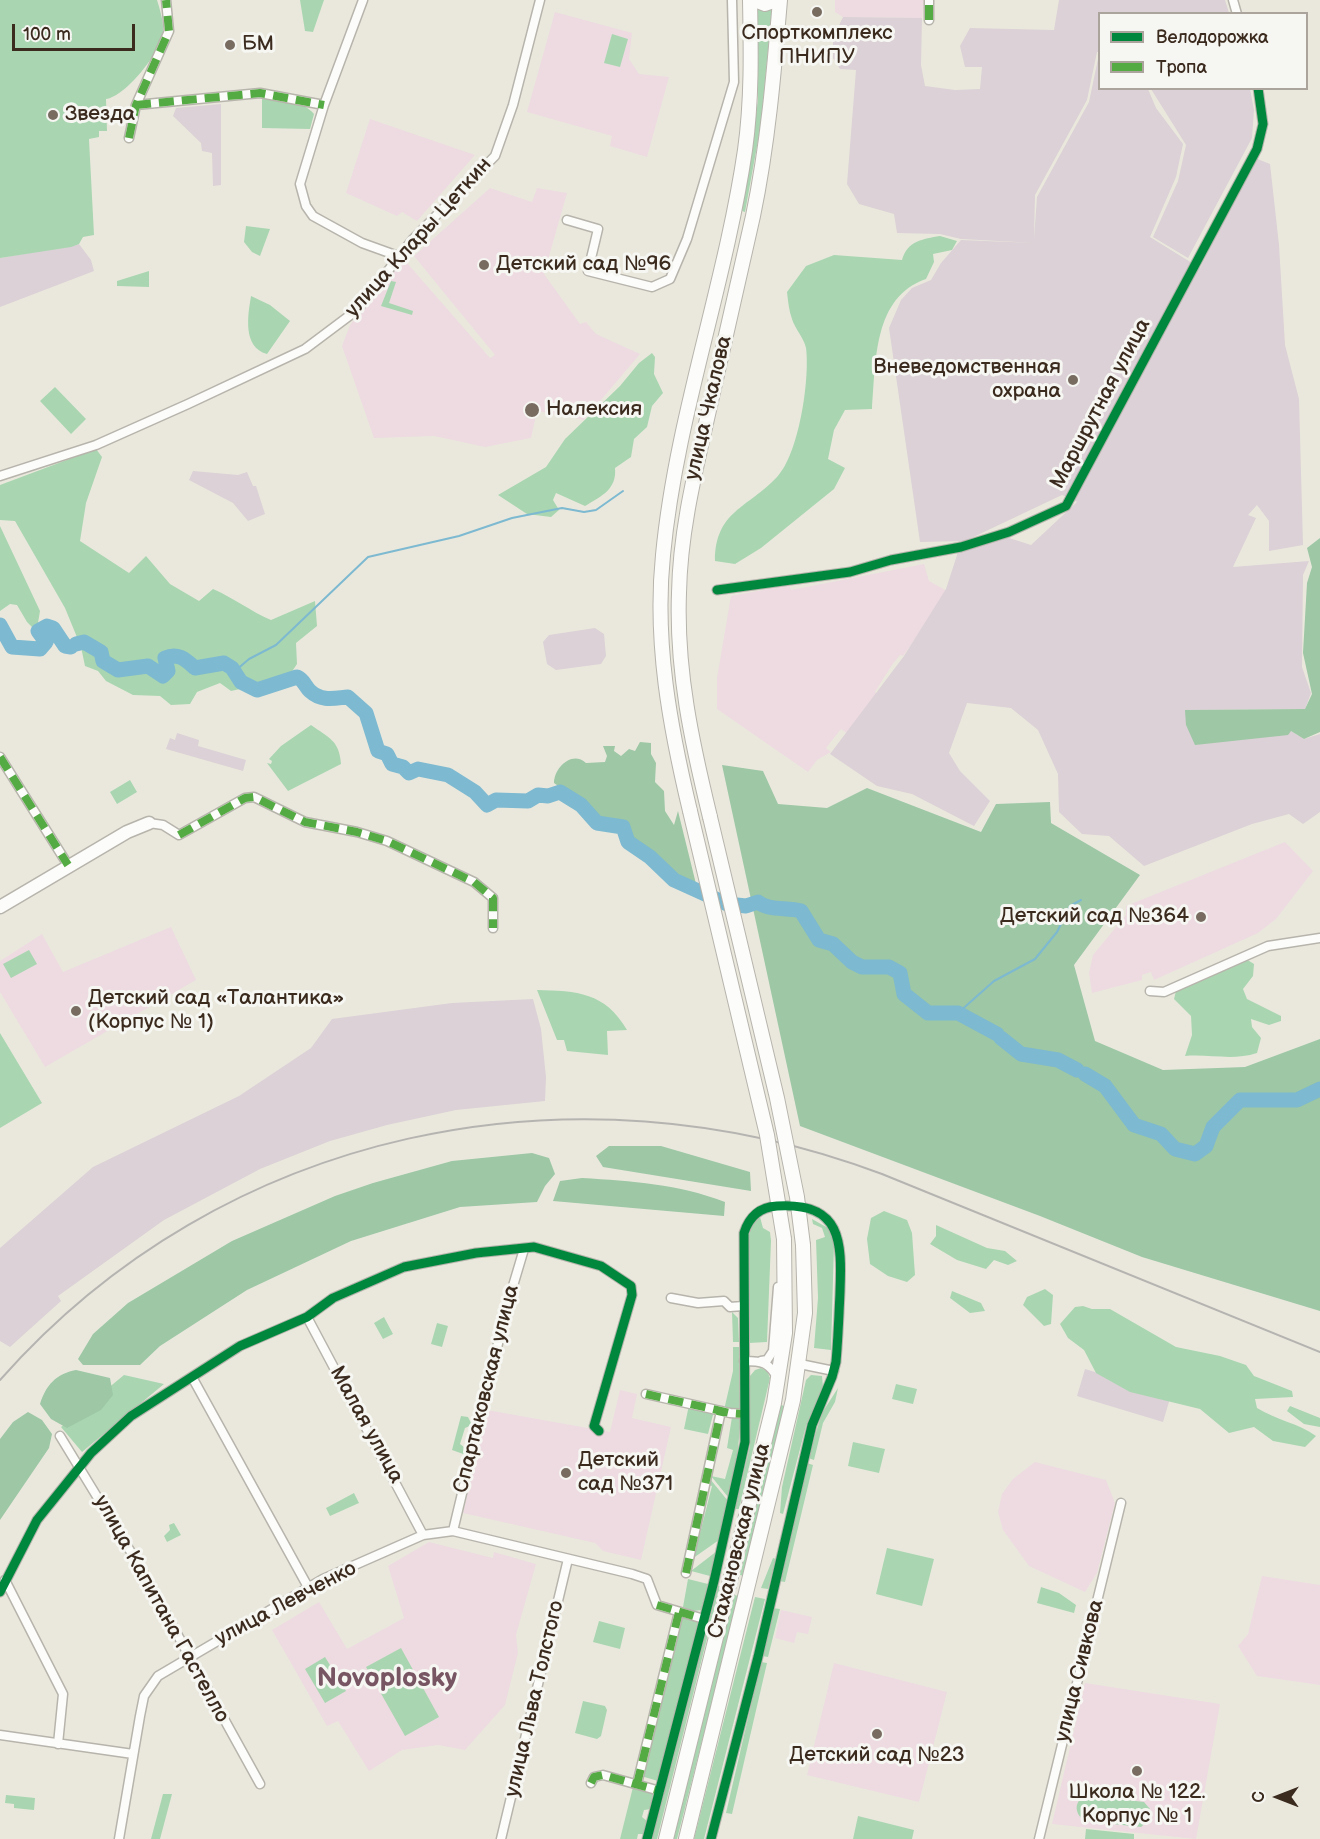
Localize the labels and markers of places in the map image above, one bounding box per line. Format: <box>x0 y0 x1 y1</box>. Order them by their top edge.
marker: Спорткомплекс ПНИПУ <box>810 5 824 19</box>
place label: Спорткомплекс ПНИПУ <box>741 21 893 71</box>
place label: БМ <box>242 32 274 58</box>
marker: БМ <box>223 38 237 52</box>
place label: Звезда <box>65 102 135 128</box>
marker: Звезда <box>46 108 60 122</box>
place label: Детский сад №96 <box>496 252 671 278</box>
marker: Детский сад №96 <box>477 258 491 272</box>
place label: Вневедомственная охрана <box>873 355 1061 405</box>
marker: Вневедомственная охрана <box>1066 373 1080 387</box>
place label: Налексия <box>546 397 642 423</box>
marker: Налексия <box>523 401 541 419</box>
place label: Детский сад №364 <box>1000 904 1189 930</box>
marker: Детский сад №364 <box>1194 910 1208 924</box>
place label: Детский сад «Талантика» (Корпус № 1) <box>88 986 344 1036</box>
marker: Детский сад «Талантика» (Корпус № 1) <box>69 1004 83 1018</box>
place label: Детский сад №371 <box>578 1448 673 1498</box>
marker: Детский сад №371 <box>559 1466 573 1480</box>
marker: Детский сад №23 <box>870 1727 884 1741</box>
place label: Детский сад №23 <box>789 1743 965 1769</box>
marker: Школа № 122. Корпус № 1 <box>1130 1764 1144 1778</box>
place label: Школа № 122. Корпус № 1 <box>1068 1780 1206 1830</box>

